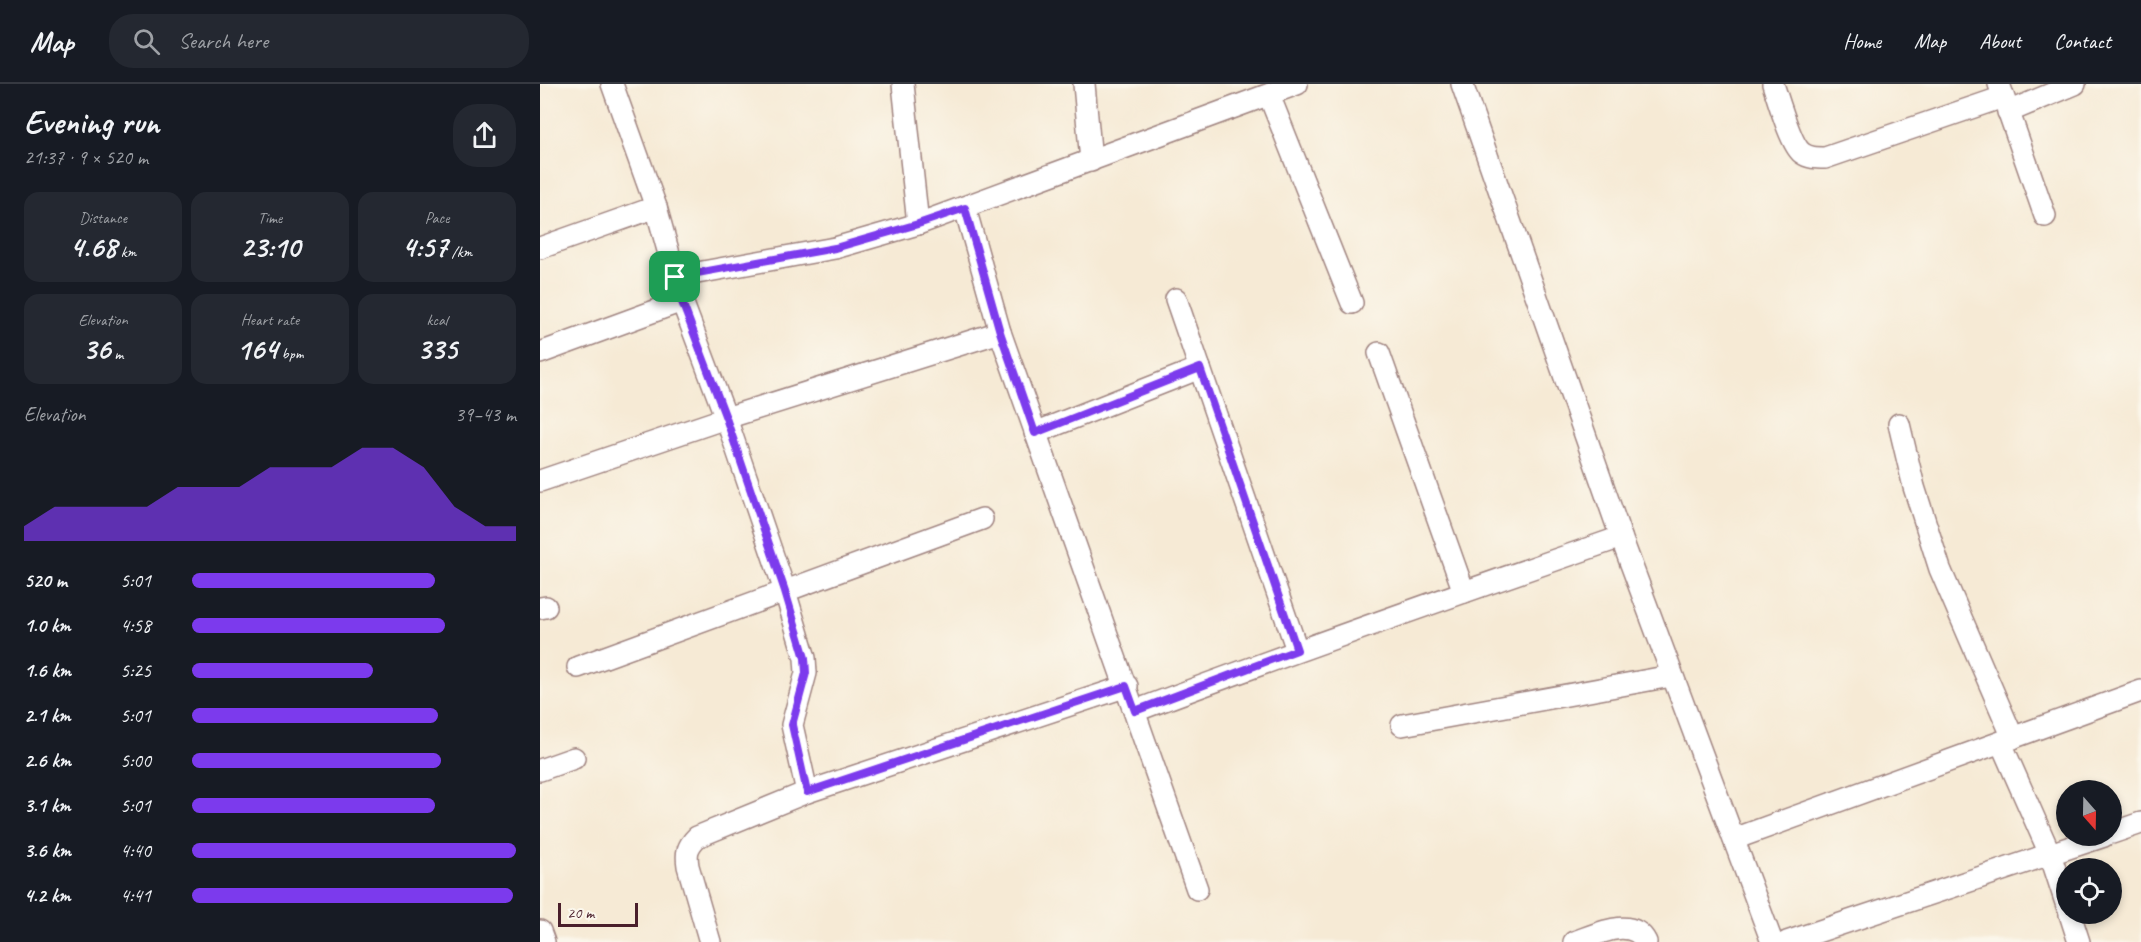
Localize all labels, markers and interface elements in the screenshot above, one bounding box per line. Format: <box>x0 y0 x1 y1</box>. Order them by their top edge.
search box <box>109 14 529 68</box>
text: Map <box>30 24 73 59</box>
icon: search <box>130 25 163 58</box>
text: Search here <box>178 27 268 55</box>
text: Home <box>1843 28 1881 54</box>
text: Map <box>1914 28 1946 54</box>
text: About <box>1979 28 2021 54</box>
text: Contact <box>2054 28 2111 54</box>
text: Evening run <box>24 101 159 143</box>
button: share <box>453 104 516 167</box>
text: 21:37 · 9 × 520 m <box>24 145 148 170</box>
text: Distance <box>79 208 127 228</box>
text: Time <box>258 208 282 228</box>
text: Pace <box>425 208 449 228</box>
text: 4.68 <box>70 228 117 266</box>
text: 23:10 <box>240 228 300 266</box>
text: 4:57 <box>402 228 448 266</box>
text: km <box>117 242 136 262</box>
text: /km <box>448 242 472 262</box>
pin <box>649 251 700 302</box>
icon: arrive <box>658 260 691 293</box>
text: Elevation <box>78 310 128 330</box>
text: Heart rate <box>241 310 299 330</box>
text: kcal <box>426 310 448 330</box>
text: 36 <box>83 330 110 368</box>
text: 164 <box>237 330 278 368</box>
text: 335 <box>417 330 457 368</box>
text: m <box>110 344 123 364</box>
text: bpm <box>278 344 303 364</box>
text: Elevation <box>24 402 86 427</box>
text: 39–43 m <box>455 402 516 427</box>
text: 520 m <box>24 568 67 593</box>
text: 5:01 <box>120 568 151 593</box>
text: 1.0 km <box>24 613 71 638</box>
text: 4:58 <box>120 613 151 638</box>
text: 1.6 km <box>24 658 71 683</box>
text: 5:25 <box>120 658 151 683</box>
text: 2.1 km <box>24 703 71 728</box>
text: 5:01 <box>120 703 151 728</box>
text: 2.6 km <box>24 748 71 773</box>
text: 5:00 <box>120 748 151 773</box>
north arrow <box>2056 780 2122 846</box>
map controls <box>2056 780 2122 924</box>
text: 3.1 km <box>24 793 71 818</box>
text: 5:01 <box>120 793 151 818</box>
text: 3.6 km <box>24 838 71 863</box>
text: 4:40 <box>120 838 151 863</box>
button: locate <box>2056 858 2122 924</box>
text: 4.2 km <box>24 883 71 908</box>
text: 4:41 <box>120 883 151 908</box>
scale bar <box>558 900 638 928</box>
text: 20 m <box>567 903 594 923</box>

